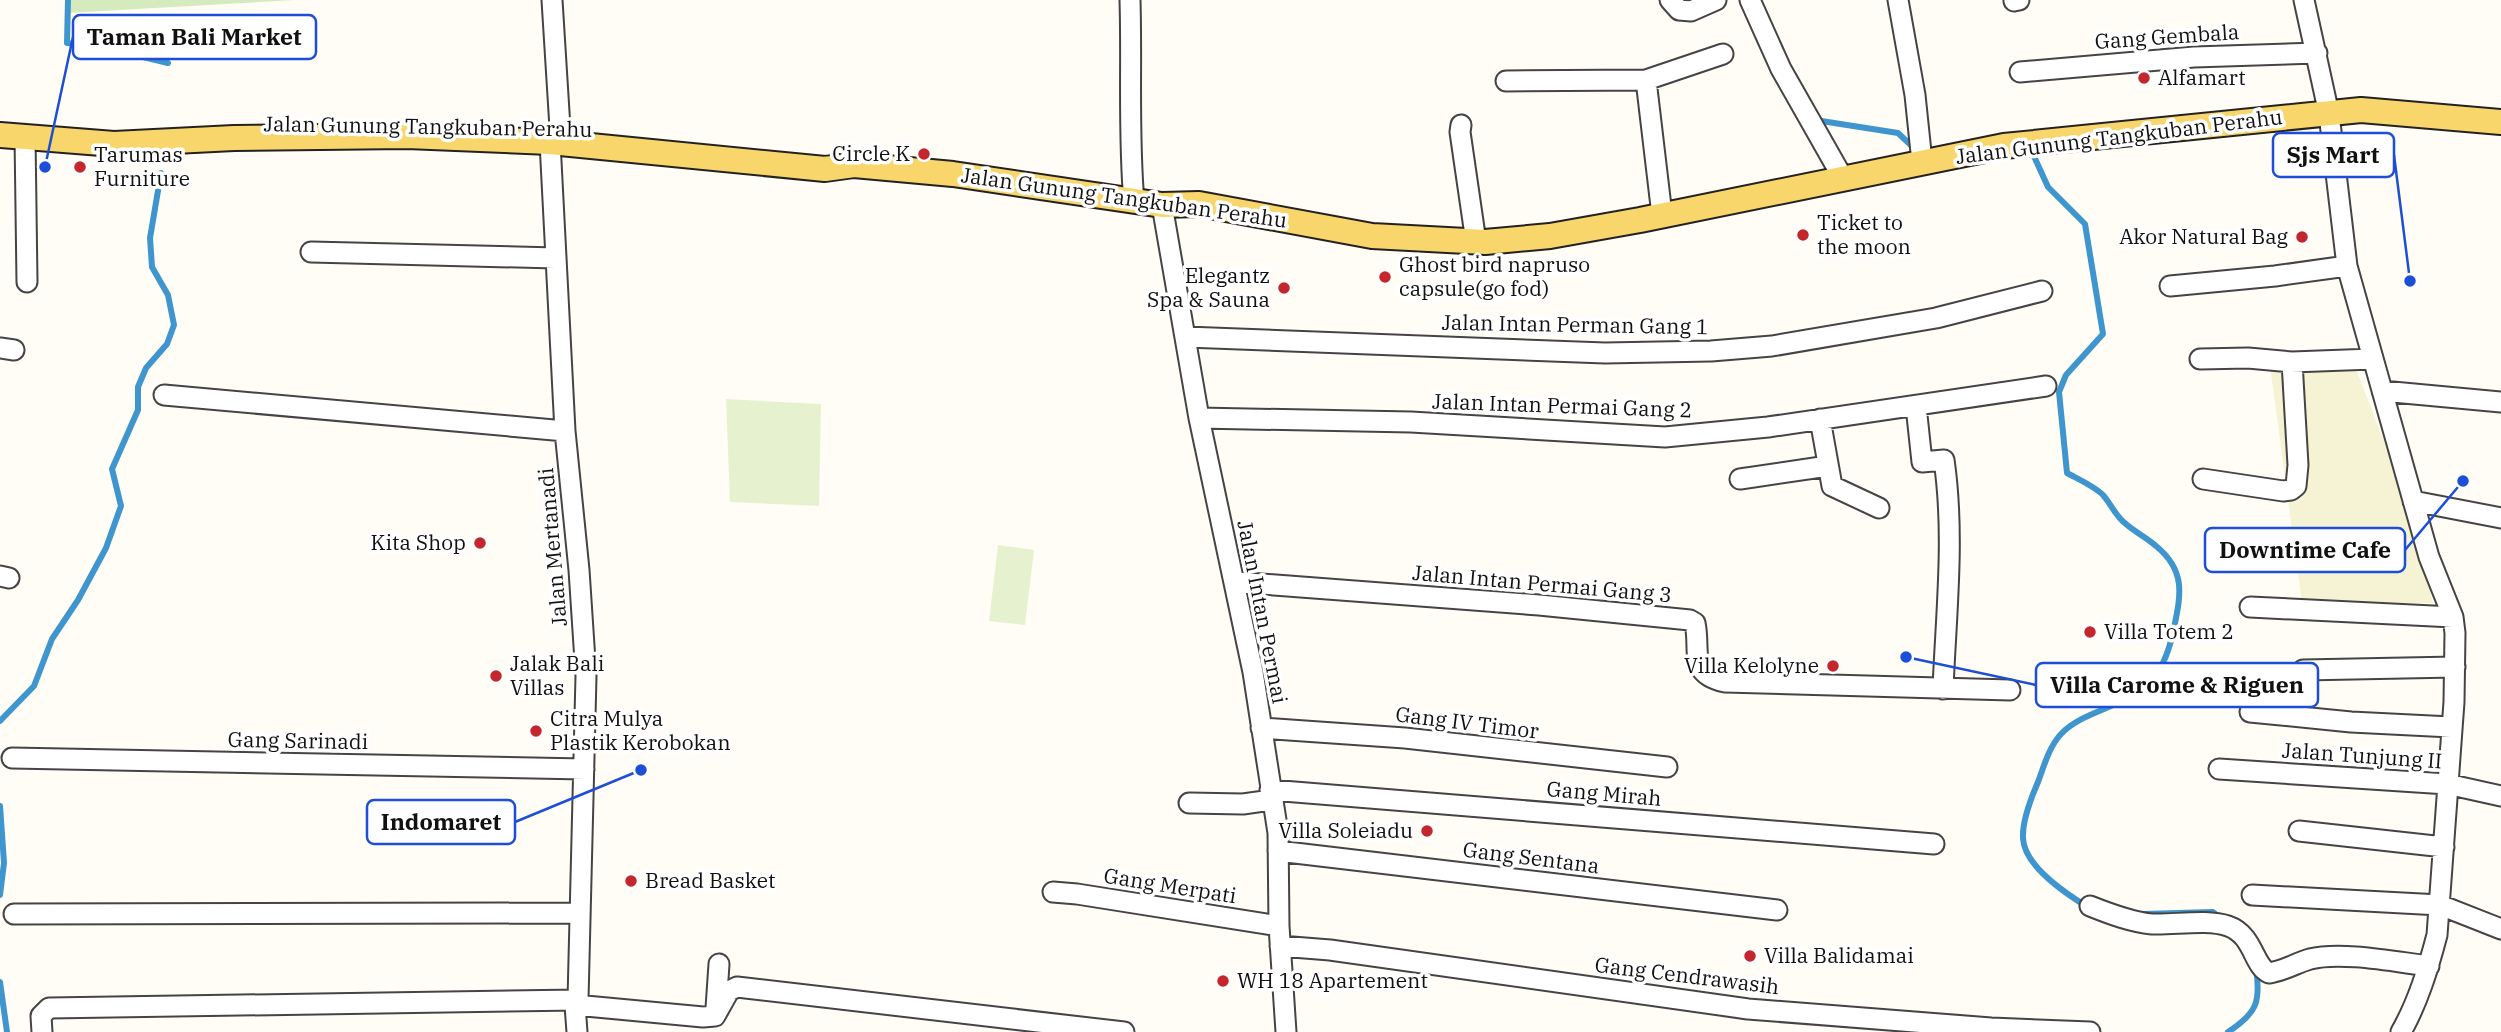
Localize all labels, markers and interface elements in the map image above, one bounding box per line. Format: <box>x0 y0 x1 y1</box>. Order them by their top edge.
callout: Taman Bali Market <box>73 15 316 59</box>
street label: Gang Gembala <box>2094 17 2240 55</box>
text: Taman Bali Market <box>86 21 302 51</box>
place label: Alfamart <box>2158 63 2246 91</box>
marker: Alfamart <box>2136 70 2152 86</box>
street label: Jalan Gunung Tangkuban Perahu <box>1954 102 2284 170</box>
street label: Jalan Gunung Tangkuban Perahu <box>263 109 593 143</box>
callout: Sjs Mart <box>2273 133 2394 177</box>
place label: Circle K <box>832 139 910 167</box>
text: Sjs Mart <box>2287 139 2380 169</box>
place label: Tarumas Furniture <box>94 140 190 192</box>
marker: Circle K <box>916 146 932 162</box>
marker: Tarumas Furniture <box>72 159 88 175</box>
street label: Jalan Gunung Tangkuban Perahu <box>959 160 1289 234</box>
place label: Ticket to the moon <box>1817 208 1911 260</box>
place label: Akor Natural Bag <box>2119 222 2289 250</box>
marker: Ticket to the moon <box>1795 227 1811 243</box>
marker: Akor Natural Bag <box>2294 229 2310 245</box>
place label: Ghost bird napruso capsule(go fod) <box>1399 250 1590 302</box>
place label: Elegantz Spa & Sauna <box>1147 261 1270 313</box>
marker: Ghost bird napruso capsule(go fod) <box>1377 269 1393 285</box>
marker: Elegantz Spa & Sauna <box>1276 280 1292 296</box>
street label: Jalan Intan Perman Gang 1 <box>1441 308 1709 340</box>
street label: Jalan Intan Permai Gang 2 <box>1432 386 1693 424</box>
street label: Jalan Mertanadi <box>531 467 573 628</box>
street label: Jalan Intan Permai <box>1231 518 1294 706</box>
place label: Kita Shop <box>371 528 466 556</box>
callout: Downtime Cafe <box>2205 528 2405 572</box>
text: Downtime Cafe <box>2219 534 2391 564</box>
marker: Kita Shop <box>472 535 488 551</box>
street label: Jalan Intan Permai Gang 3 <box>1411 558 1673 608</box>
place label: Villa Totem 2 <box>2104 617 2234 645</box>
marker: Villa Totem 2 <box>2082 624 2098 640</box>
place label: Jalak Bali Villas <box>510 649 604 701</box>
place label: Villa Kelolyne <box>1684 651 1819 679</box>
marker: Villa Kelolyne <box>1825 658 1841 674</box>
callout: Villa Carome & Riguen <box>2036 663 2318 707</box>
marker: Jalak Bali Villas <box>488 668 504 684</box>
text: Villa Carome & Riguen <box>2050 669 2304 699</box>
street label: Gang IV Timor <box>1394 699 1541 745</box>
place label: Citra Mulya Plastik Kerobokan <box>550 704 731 756</box>
marker: Citra Mulya Plastik Kerobokan <box>528 723 544 739</box>
street label: Gang Sarinadi <box>228 725 369 755</box>
street label: Jalan Tunjung II <box>2281 735 2443 775</box>
street label: Gang Mirah <box>1545 774 1663 812</box>
callout: Indomaret <box>367 800 515 844</box>
text: Indomaret <box>381 806 502 836</box>
place label: Villa Soleiadu <box>1278 816 1413 844</box>
marker: Villa Soleiadu <box>1419 823 1435 839</box>
street label: Gang Sentana <box>1461 835 1601 879</box>
street label: Gang Merpati <box>1102 861 1238 909</box>
place label: Bread Basket <box>645 866 775 894</box>
marker: Bread Basket <box>623 873 639 889</box>
place label: Villa Balidamai <box>1764 941 1914 969</box>
marker: Villa Balidamai <box>1742 948 1758 964</box>
street label: Gang Cendrawasih <box>1593 950 1781 1000</box>
place label: WH 18 Apartement <box>1237 966 1428 994</box>
marker: WH 18 Apartement <box>1215 973 1231 989</box>

